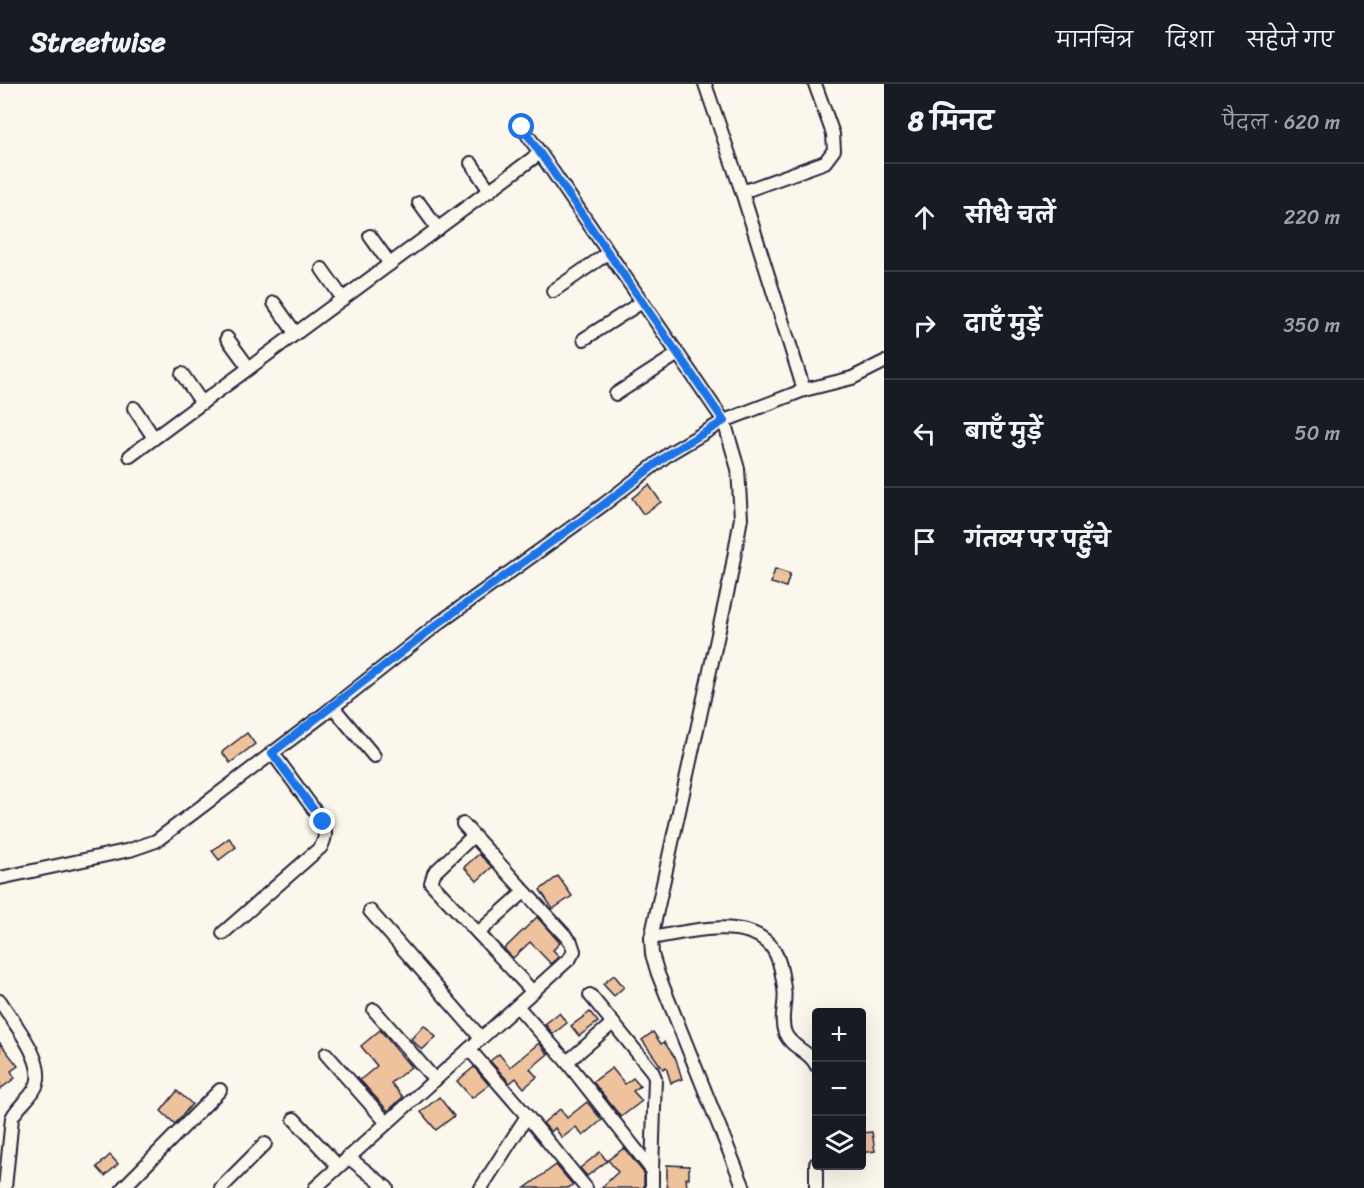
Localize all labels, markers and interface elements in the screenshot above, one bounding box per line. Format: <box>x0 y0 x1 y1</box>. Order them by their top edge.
text: Streetwise <box>30 17 166 66</box>
text: मानचित्र <box>1056 21 1133 59</box>
text: दिशा <box>1166 21 1214 59</box>
text: सहेजे गए <box>1247 21 1334 59</box>
text: 8 मिनट <box>908 98 994 144</box>
text: पैदल · 620 m <box>1222 105 1340 140</box>
route start <box>508 113 534 139</box>
text: सीधे चलें <box>965 196 1055 235</box>
text: 220 m <box>1284 200 1340 235</box>
icon: ahead <box>908 201 941 234</box>
text: दाएँ मुड़ें <box>965 304 1042 343</box>
text: 350 m <box>1284 308 1340 343</box>
icon: right <box>908 309 941 342</box>
text: बाएँ मुड़ें <box>965 412 1042 451</box>
text: 50 m <box>1295 416 1340 451</box>
icon: left <box>908 417 941 450</box>
text: गंतव्य पर पहुँचे <box>965 520 1110 559</box>
icon: arrive <box>908 525 941 558</box>
route end <box>309 808 335 834</box>
map controls <box>812 1008 866 1170</box>
button: + <box>812 1008 866 1062</box>
button: − <box>812 1062 866 1116</box>
button: layers <box>812 1116 866 1170</box>

